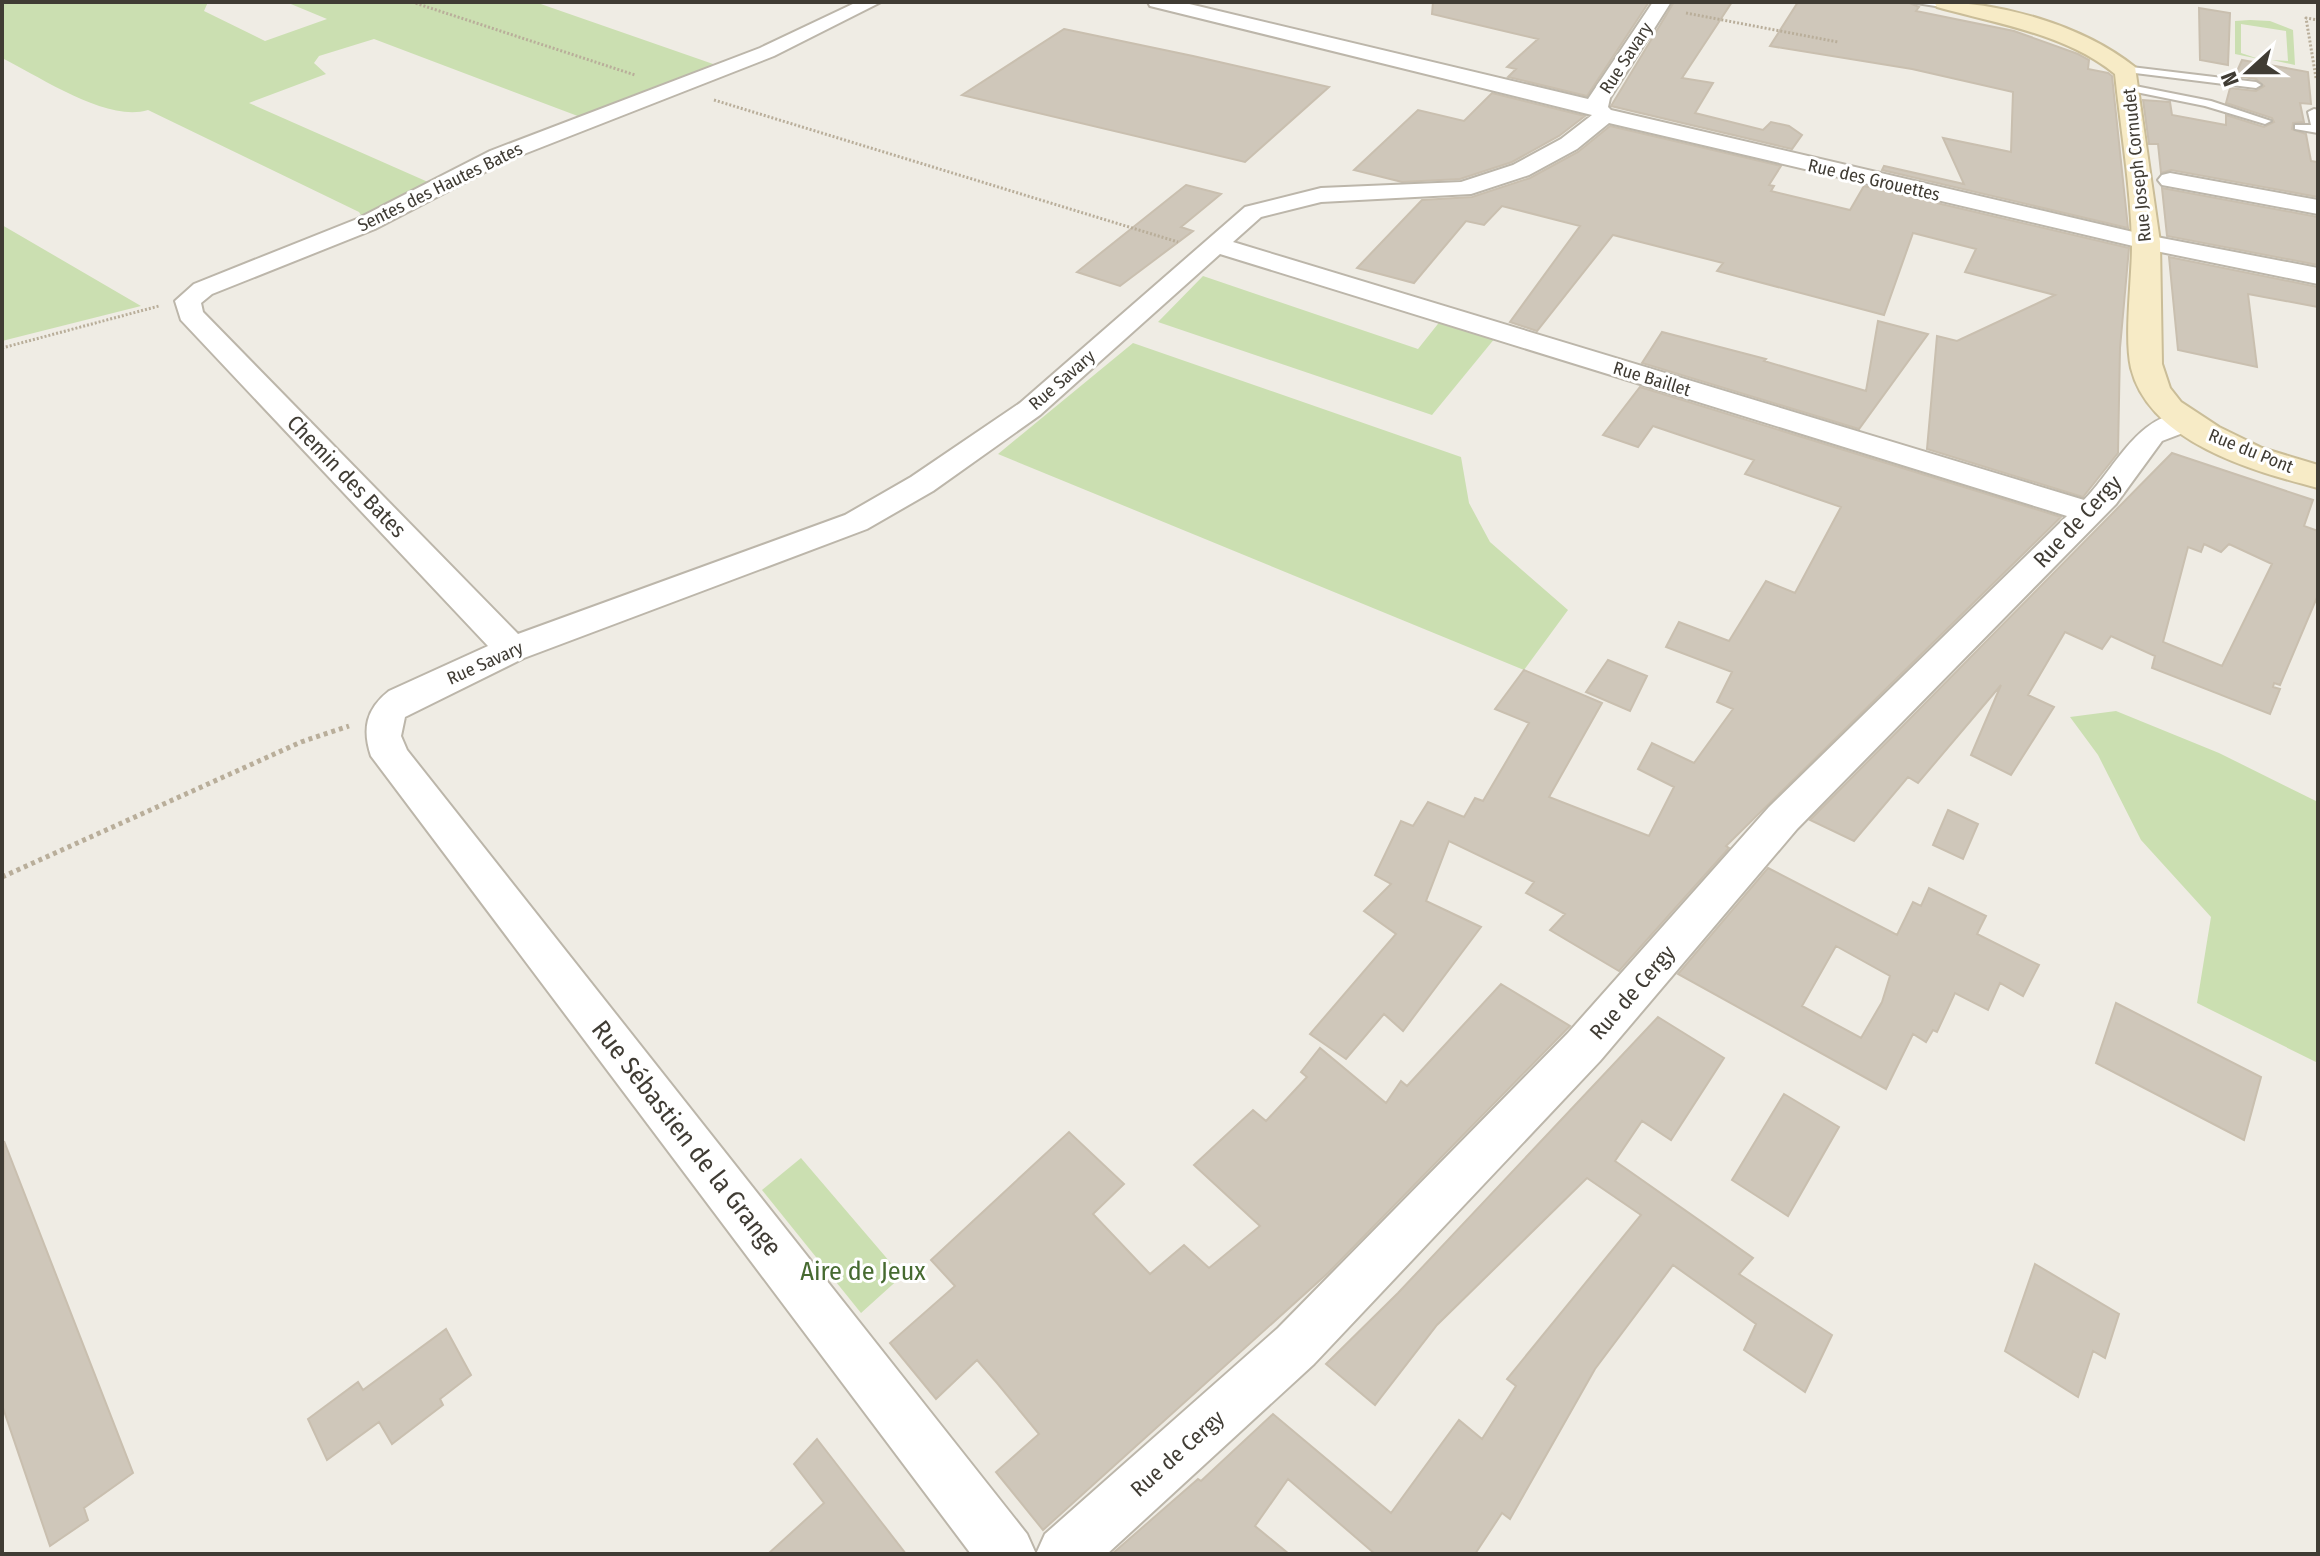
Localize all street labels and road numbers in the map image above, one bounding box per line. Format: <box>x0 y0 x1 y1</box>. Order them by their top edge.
street label: Rue Savary <box>1595 18 1657 98</box>
street label: Rue Joseph Cornudet <box>2118 87 2156 243</box>
street label: Sentes des Hautes Bates <box>354 137 526 236</box>
street label: Rue des Grouettes <box>1806 154 1942 206</box>
street label: Rue Savary <box>1024 345 1100 415</box>
street label: Rue Baillet <box>1611 357 1693 401</box>
street label: Chemin des Bates <box>281 409 412 543</box>
street label: Rue du Pont <box>2205 424 2297 478</box>
street label: Rue de Cergy <box>2028 469 2127 573</box>
street label: Rue Savary <box>444 637 526 689</box>
street label: Rue de Cergy <box>1584 939 1681 1045</box>
street label: Rue Sébastien de la Grange <box>585 1014 788 1262</box>
street label: Rue de Cergy <box>1125 1404 1230 1502</box>

